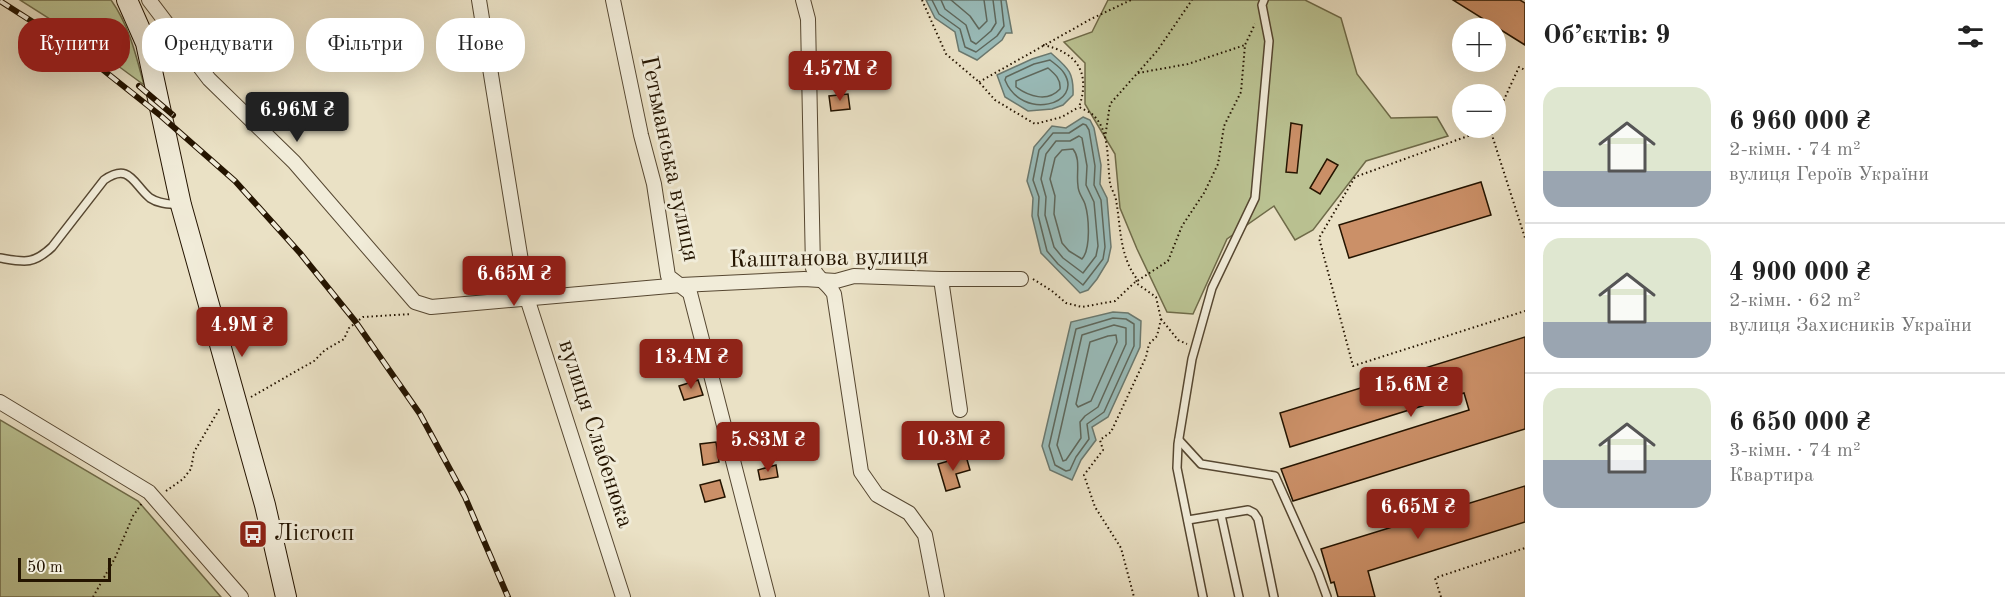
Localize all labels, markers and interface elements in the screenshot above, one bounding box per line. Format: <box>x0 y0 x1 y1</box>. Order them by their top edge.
chip: Купити <box>18 18 130 72</box>
chip: Орендувати <box>142 18 294 72</box>
chip: Фільтри <box>306 18 424 72</box>
chip: Нове <box>436 18 525 72</box>
map controls <box>1452 18 1506 138</box>
button: + <box>1452 18 1506 72</box>
icon: filters <box>1954 20 1987 53</box>
text: Об’єктів: 9 <box>1543 23 1670 49</box>
pin: 4.57M ₴ <box>785 51 895 102</box>
street label: Гетьманська вулиця <box>635 54 703 264</box>
text: 4.57M ₴ <box>803 60 877 80</box>
button: − <box>1452 84 1506 138</box>
pin: 6.96M ₴ <box>242 92 352 143</box>
text: 6.96M ₴ <box>260 101 334 121</box>
text: 6 960 000 ₴ <box>1729 109 1871 135</box>
icon: home <box>1591 111 1663 183</box>
text: 2-кімн. · 74 m² <box>1729 140 1861 160</box>
text: вулиця Героїв України <box>1729 165 1929 185</box>
street label: Каштанова вулиця <box>729 245 929 273</box>
pin: 6.65M ₴ <box>459 256 569 307</box>
text: 4 900 000 ₴ <box>1729 260 1871 286</box>
icon: home <box>1591 262 1663 334</box>
text: 6.65M ₴ <box>477 265 551 285</box>
text: 2-кімн. · 62 m² <box>1729 291 1861 311</box>
pin: 4.9M ₴ <box>193 307 291 358</box>
text: 4.9M ₴ <box>210 316 274 336</box>
text: вулиця Захисників України <box>1729 316 1972 336</box>
street label: вулиця Слабенюка <box>553 337 637 531</box>
pin: 13.4M ₴ <box>636 339 746 390</box>
text: 13.4M ₴ <box>654 348 728 368</box>
pin: 15.6M ₴ <box>1356 367 1466 418</box>
text: 15.6M ₴ <box>1374 376 1448 396</box>
text: 6 650 000 ₴ <box>1729 410 1871 436</box>
icon: home <box>1591 412 1663 484</box>
pin: 10.3M ₴ <box>898 421 1008 472</box>
pin: 5.83M ₴ <box>713 422 823 473</box>
text: 10.3M ₴ <box>916 430 990 450</box>
text: 5.83M ₴ <box>731 431 805 451</box>
text: 3-кімн. · 74 m² <box>1729 441 1861 461</box>
text: Квартира <box>1729 466 1814 486</box>
pin: 6.65M ₴ <box>1363 489 1473 540</box>
text: 6.65M ₴ <box>1381 498 1455 518</box>
bus stop icon: Лісгосп <box>237 518 269 550</box>
place label: Лісгосп <box>274 522 354 546</box>
scale bar <box>18 555 111 582</box>
text: 50 m <box>27 560 63 576</box>

